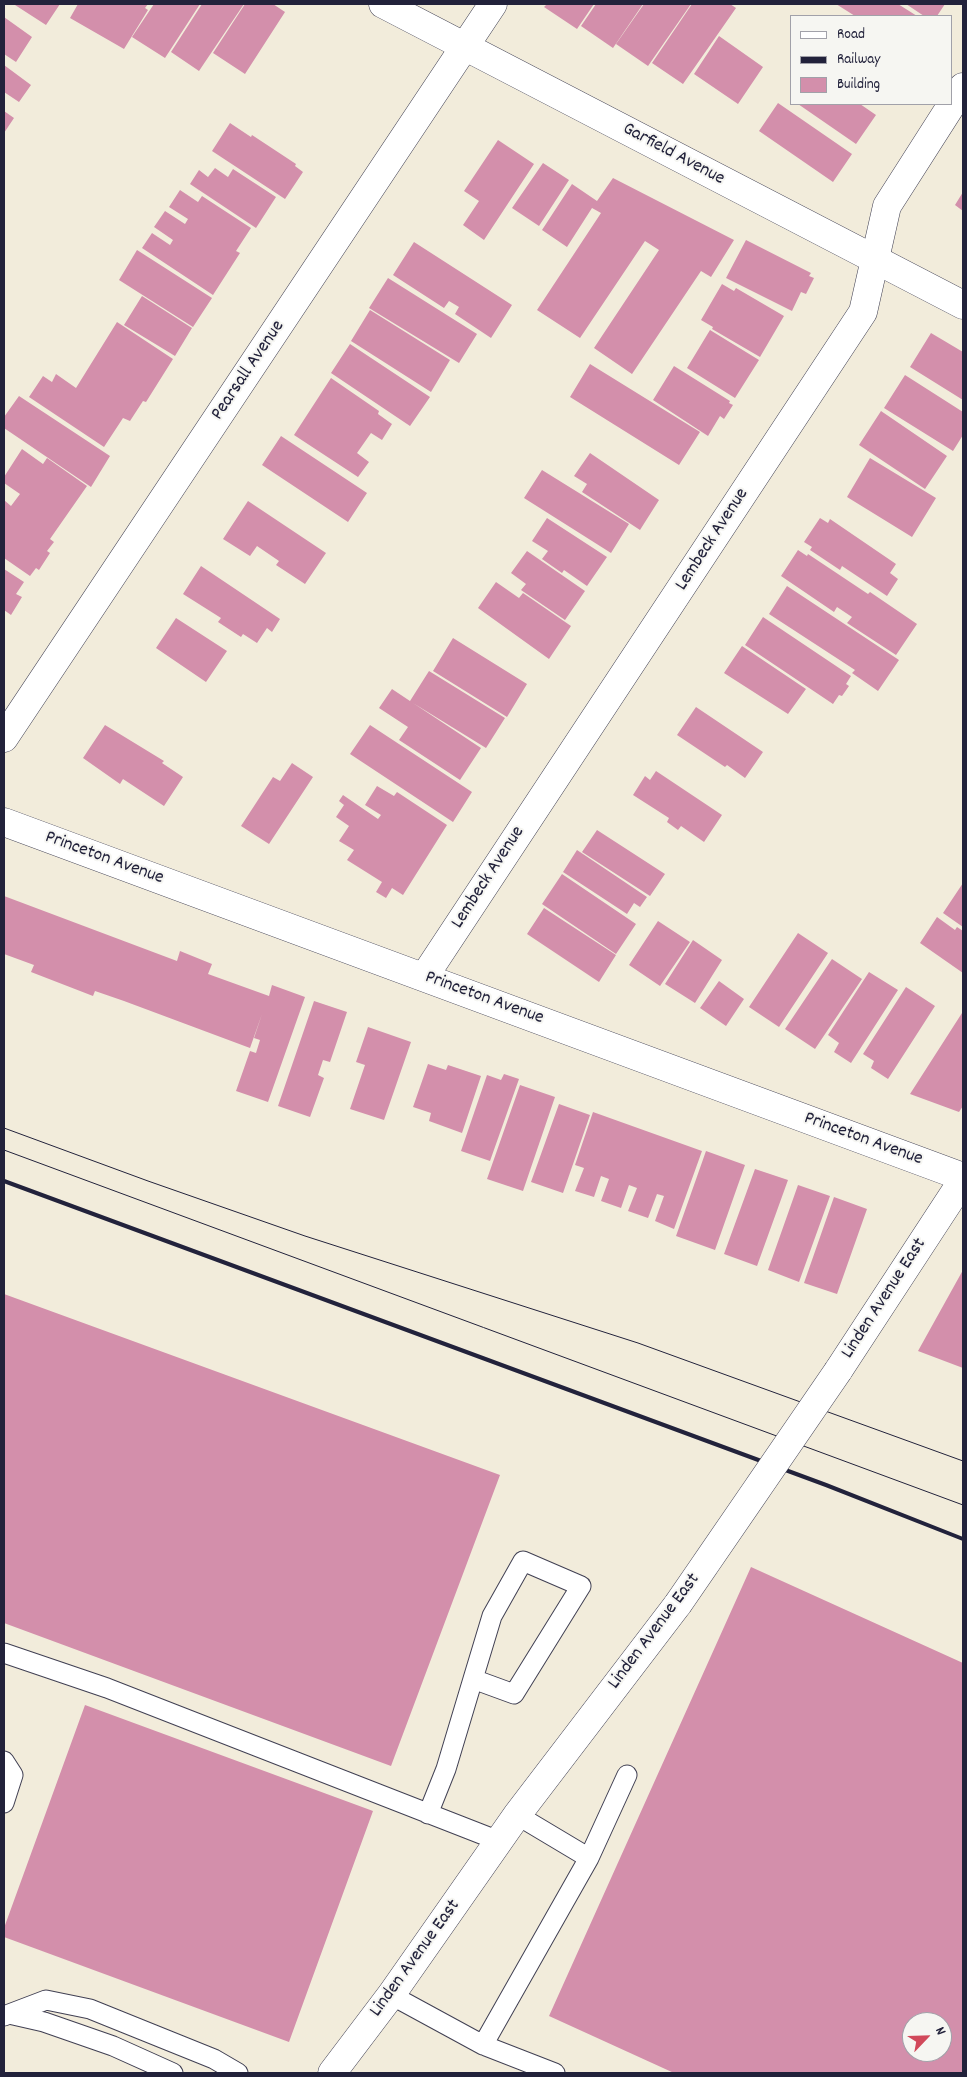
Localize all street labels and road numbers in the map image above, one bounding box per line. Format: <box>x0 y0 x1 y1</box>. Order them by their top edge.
street label: Garfield Avenue <box>618 119 728 191</box>
street label: Pearsall Avenue <box>207 317 291 425</box>
street label: Lembeck Avenue <box>671 485 755 595</box>
street label: Lembeck Avenue <box>447 823 531 933</box>
street label: Princeton Avenue <box>42 827 166 891</box>
street label: Princeton Avenue <box>422 967 546 1031</box>
street label: Princeton Avenue <box>801 1108 925 1172</box>
street label: Linden Avenue East <box>838 1234 932 1364</box>
street label: Linden Avenue East <box>604 1570 706 1694</box>
street label: Linden Avenue East <box>366 1896 466 2022</box>

